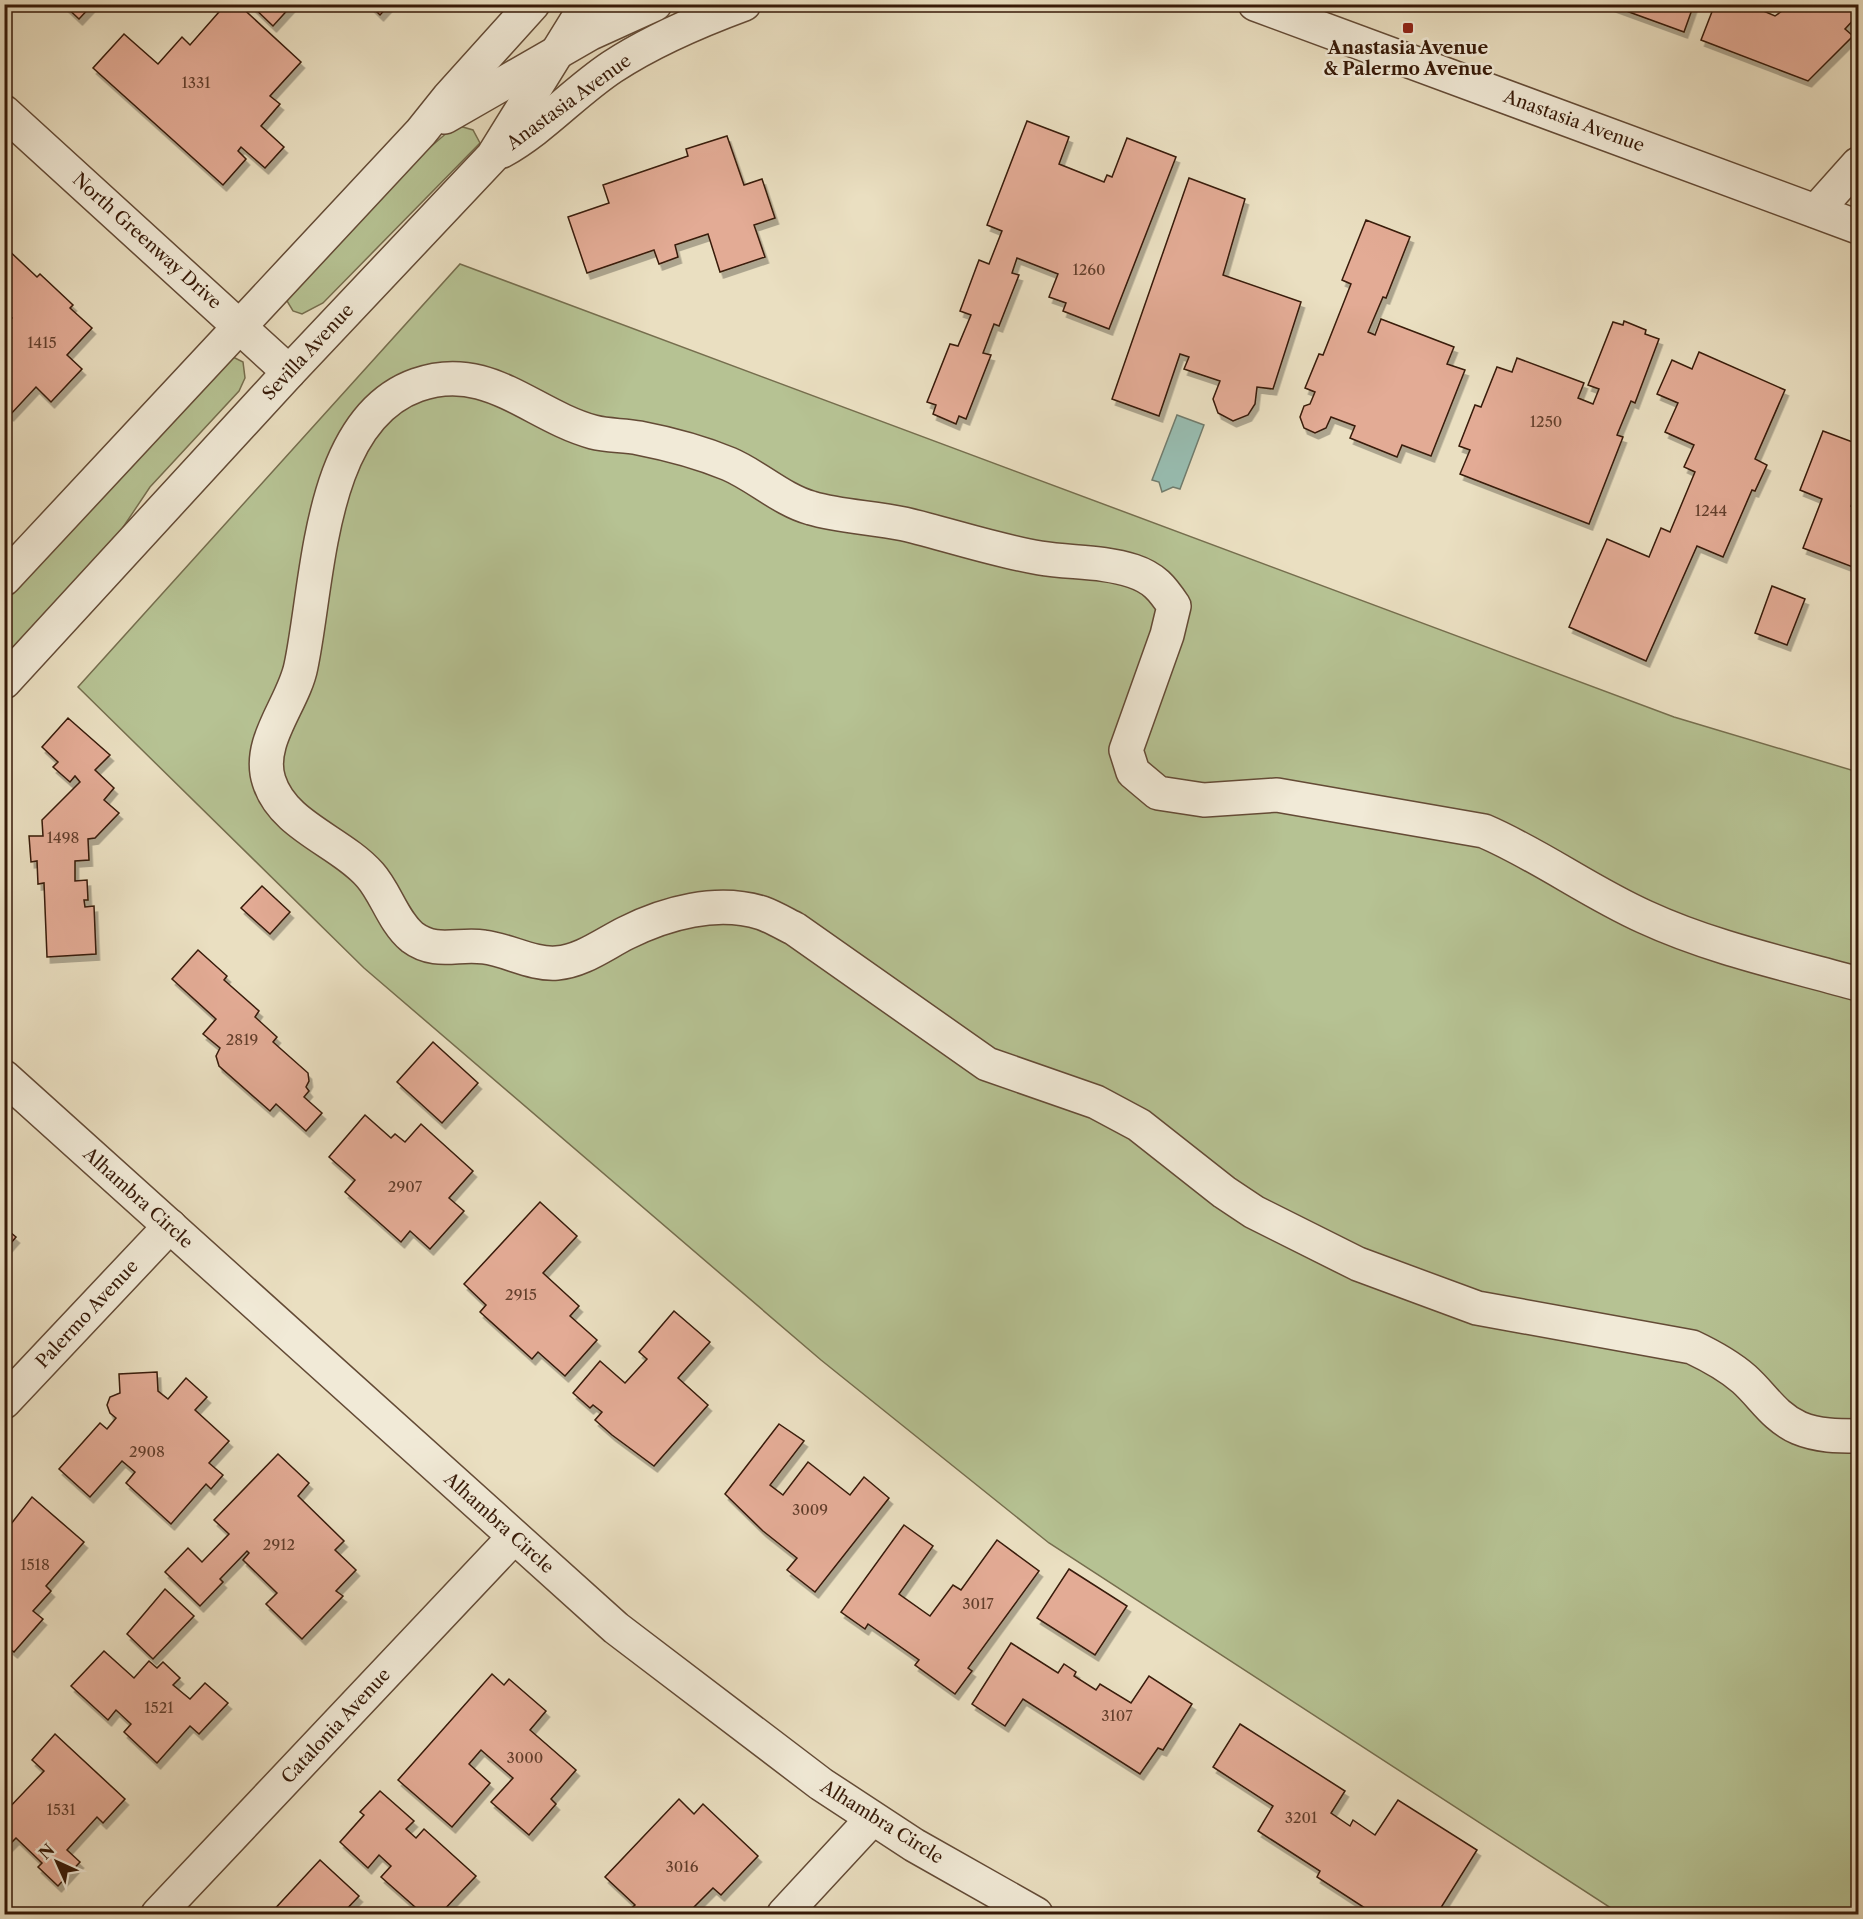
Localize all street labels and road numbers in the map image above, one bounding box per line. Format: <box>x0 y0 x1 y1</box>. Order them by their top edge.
street label: Anastasia Avenue <box>502 50 635 155</box>
street label: Anastasia Avenue <box>1500 85 1647 157</box>
street label: North Greenway Drive <box>68 168 226 314</box>
street label: Sevilla Avenue <box>258 299 358 405</box>
street label: Alhambra Circle <box>78 1142 197 1253</box>
street label: Palermo Avenue <box>31 1255 143 1373</box>
street label: Alhambra Circle <box>439 1467 558 1578</box>
street label: Catalonia Avenue <box>277 1664 395 1788</box>
street label: Alhambra Circle <box>816 1775 947 1868</box>

